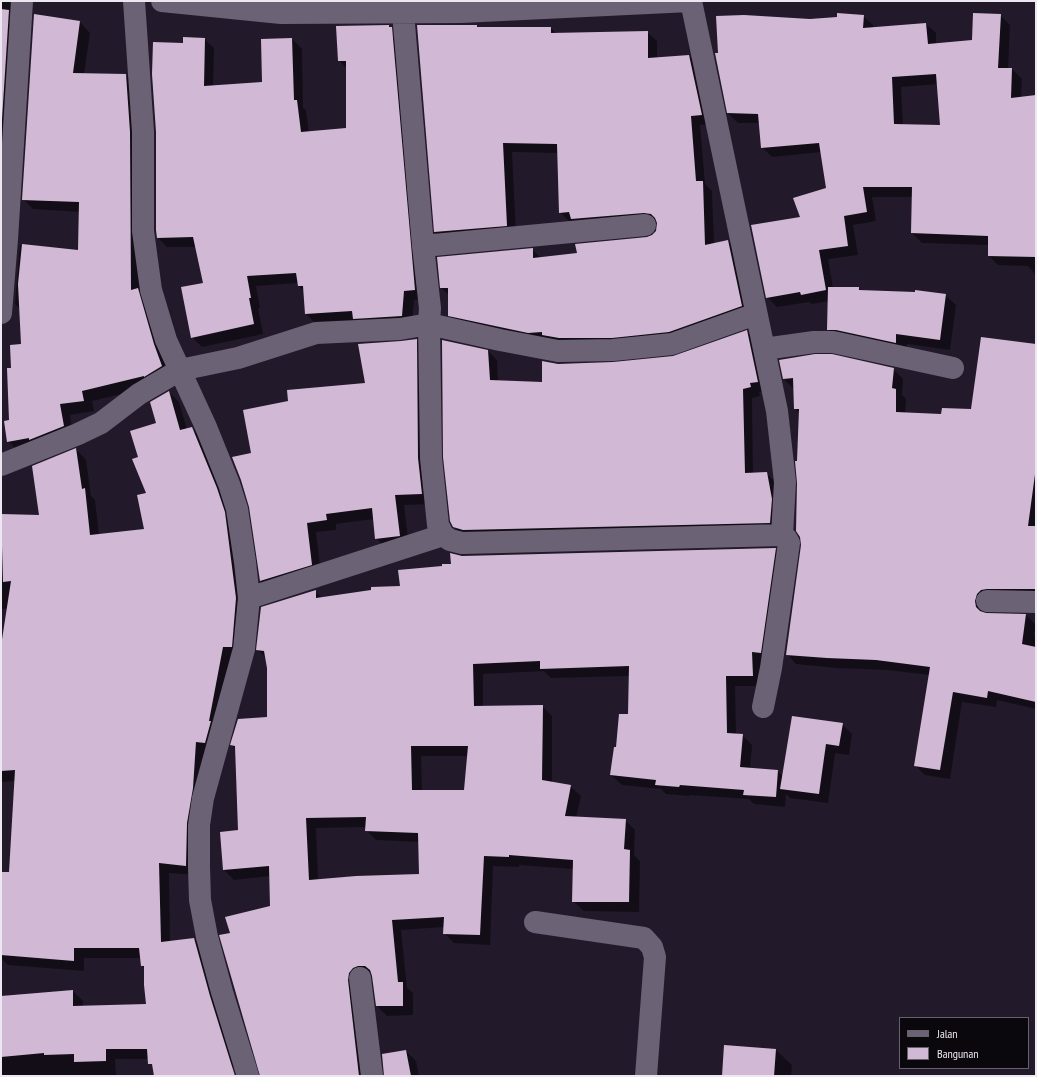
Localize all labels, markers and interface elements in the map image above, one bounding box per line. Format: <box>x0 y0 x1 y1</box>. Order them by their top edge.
legend <box>899 1017 1029 1069</box>
text: Jalan <box>937 1026 958 1041</box>
text: Bangunan <box>937 1046 978 1061</box>

